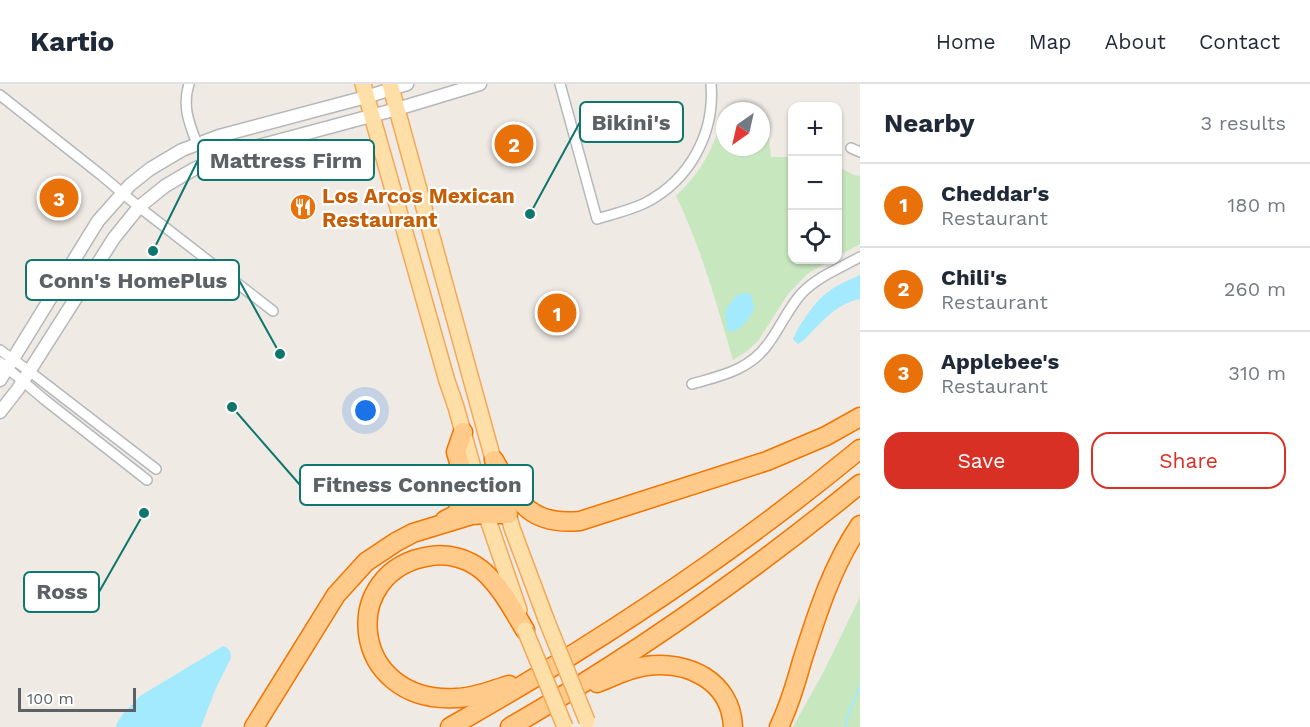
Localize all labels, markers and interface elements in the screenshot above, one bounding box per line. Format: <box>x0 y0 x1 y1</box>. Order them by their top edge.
text: Kartio <box>30 25 114 58</box>
text: Home <box>936 29 996 54</box>
text: Map <box>1029 29 1072 54</box>
text: About <box>1105 29 1166 54</box>
text: Contact <box>1199 29 1280 54</box>
callout: Bikini's <box>580 102 683 142</box>
north arrow <box>716 102 770 156</box>
map controls <box>788 102 842 264</box>
button: + <box>788 102 842 156</box>
text: Nearby <box>884 108 975 138</box>
text: Bikini's <box>591 110 671 135</box>
text: 3 results <box>1201 111 1286 135</box>
pin: 2 <box>494 122 534 166</box>
callout: Mattress Firm <box>198 140 374 180</box>
text: Mattress Firm <box>210 148 362 173</box>
button: − <box>788 156 842 210</box>
pin: 3 <box>40 176 78 220</box>
text: Cheddar's <box>941 181 1049 206</box>
place label: Los Arcos Mexican Restaurant <box>322 183 515 232</box>
restaurant icon: Los Arcos Mexican Restaurant <box>288 192 318 222</box>
text: 1 <box>899 193 908 217</box>
text: 180 m <box>1228 193 1286 217</box>
text: Restaurant <box>941 206 1048 230</box>
button: locate <box>788 210 842 264</box>
callout: Conn's HomePlus <box>26 260 239 300</box>
text: Chili's <box>941 265 1007 290</box>
text: Conn's HomePlus <box>39 268 228 293</box>
text: 2 <box>898 277 909 301</box>
text: 260 m <box>1224 277 1286 301</box>
pin: 1 <box>538 290 576 336</box>
text: Restaurant <box>941 290 1048 314</box>
text: Applebee's <box>941 349 1059 374</box>
text: 3 <box>898 361 909 385</box>
text: 310 m <box>1228 361 1286 385</box>
text: Restaurant <box>941 374 1048 398</box>
your location <box>351 396 380 425</box>
button: Save <box>884 432 1079 489</box>
button: Share <box>1091 432 1286 489</box>
callout: Fitness Connection <box>300 465 533 505</box>
text: Fitness Connection <box>312 472 522 497</box>
callout: Ross <box>24 572 99 612</box>
text: Ross <box>36 579 88 604</box>
scale bar <box>18 685 136 712</box>
text: 100 m <box>27 689 74 708</box>

